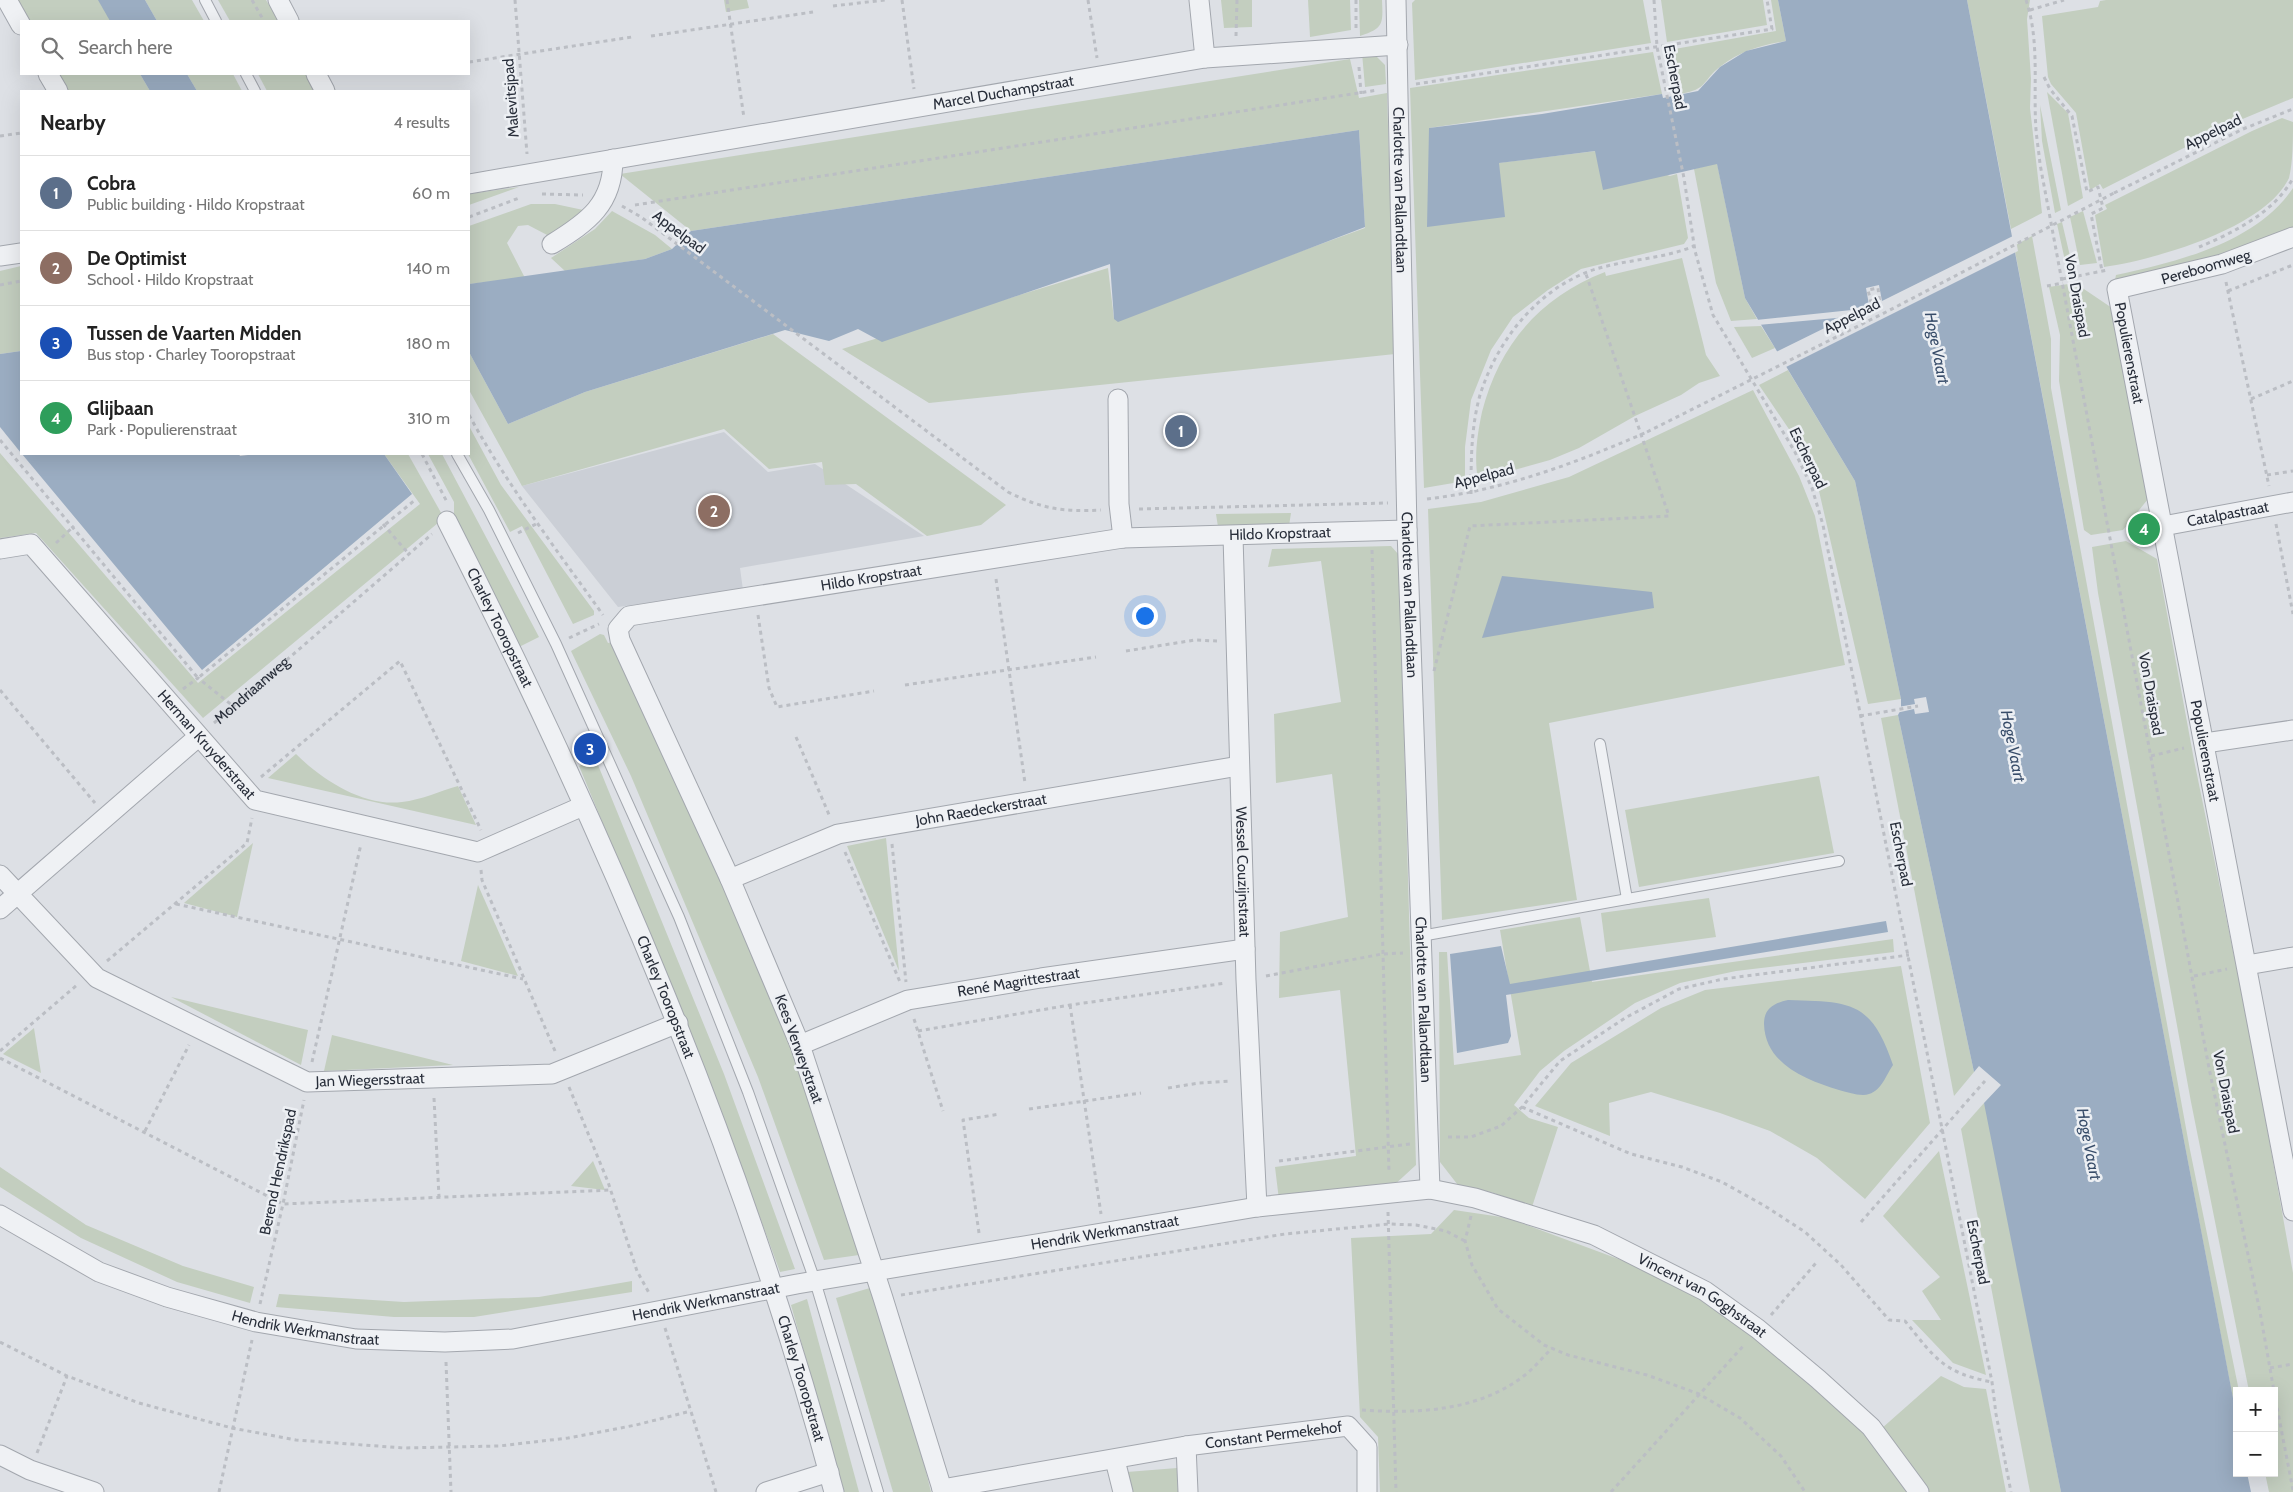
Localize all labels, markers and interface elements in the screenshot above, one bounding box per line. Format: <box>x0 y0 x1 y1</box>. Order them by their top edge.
search box <box>20 20 470 75</box>
icon: search <box>38 34 66 62</box>
text: Search here <box>78 36 172 59</box>
street label: Escherpad <box>1660 43 1690 111</box>
street label: Malevitsjpad <box>499 58 523 138</box>
street label: Marcel Duchampstraat <box>931 72 1075 113</box>
street label: Charlotte van Pallandtlaan <box>1389 107 1411 273</box>
text: Nearby <box>40 110 106 135</box>
street label: Appelpad <box>2182 111 2244 153</box>
text: 4 results <box>393 113 450 132</box>
text: Cobra <box>87 172 136 195</box>
text: 1 <box>53 184 59 203</box>
text: 60 m <box>412 184 450 203</box>
text: Public building · Hildo Kropstraat <box>87 195 305 214</box>
street label: Appelpad <box>649 206 709 258</box>
street label: Pereboomweg <box>2159 246 2253 288</box>
text: De Optimist <box>87 247 186 270</box>
street label: Von Draispad <box>2061 253 2093 339</box>
text: 2 <box>52 259 60 278</box>
text: 140 m <box>407 259 450 278</box>
text: School · Hildo Kropstraat <box>87 270 253 289</box>
street label: Appelpad <box>1821 294 1883 338</box>
street label: Populierenstraat <box>2111 301 2148 405</box>
water label: Hoge Vaart <box>1921 310 1953 387</box>
text: Tussen de Vaarten Midden <box>87 322 301 345</box>
text: 3 <box>52 334 60 353</box>
text: 180 m <box>406 334 450 353</box>
text: Bus stop · Charley Tooropstraat <box>87 345 295 364</box>
text: Glijbaan <box>87 397 154 420</box>
text: 4 <box>51 409 61 428</box>
text: 310 m <box>407 409 450 428</box>
pin: 1 <box>1165 412 1197 450</box>
text: Park · Populierenstraat <box>87 420 237 439</box>
street label: Escherpad <box>1786 425 1830 491</box>
street label: Appelpad <box>1452 460 1516 492</box>
pin: 2 <box>698 492 730 530</box>
street label: Catalpastraat <box>2185 498 2270 530</box>
pin: 4 <box>2128 510 2160 548</box>
street label: Charlotte van Pallandtlaan <box>1398 512 1421 678</box>
street label: Hildo Kropstraat <box>1229 523 1331 544</box>
street label: Hildo Kropstraat <box>819 561 923 595</box>
street label: Charley Tooropstraat <box>463 565 537 690</box>
your location <box>1132 603 1158 629</box>
street label: Von Draispad <box>2135 651 2167 737</box>
street label: Mondriaanweg <box>211 652 293 728</box>
street label: Herman Kruyderstraat <box>154 686 259 803</box>
street label: Populierenstraat <box>2187 698 2224 803</box>
water label: Hoge Vaart <box>1997 708 2029 785</box>
pin: 3 <box>574 730 606 768</box>
street label: John Raedeckerstraat <box>913 790 1048 830</box>
street label: Wessel Couzijnstraat <box>1232 806 1254 937</box>
street label: Escherpad <box>1886 820 1916 888</box>
street label: Charlotte van Pallandtlaan <box>1411 916 1435 1083</box>
street label: Charley Tooropstraat <box>633 933 699 1061</box>
street label: René Magrittestraat <box>956 964 1081 1001</box>
street label: Kees Verweystraat <box>771 992 827 1106</box>
street label: Von Draispad <box>2209 1049 2243 1135</box>
street label: Jan Wiegersstraat <box>314 1069 425 1091</box>
water label: Hoge Vaart <box>2073 1106 2105 1183</box>
street label: Berend Hendrikspad <box>256 1107 300 1237</box>
street label: Hendrik Werkmanstraat <box>1029 1211 1180 1254</box>
street label: Escherpad <box>1963 1218 1993 1286</box>
street label: Vincent van Goghstraat <box>1635 1250 1770 1341</box>
street label: Hendrik Werkmanstraat <box>631 1279 781 1325</box>
street label: Hendrik Werkmanstraat <box>230 1307 380 1349</box>
street label: Charley Tooropstraat <box>774 1313 829 1444</box>
map controls <box>2233 1387 2278 1477</box>
button: + <box>2233 1387 2278 1432</box>
street label: Constant Permekehof <box>1204 1418 1343 1453</box>
button: − <box>2233 1432 2278 1477</box>

